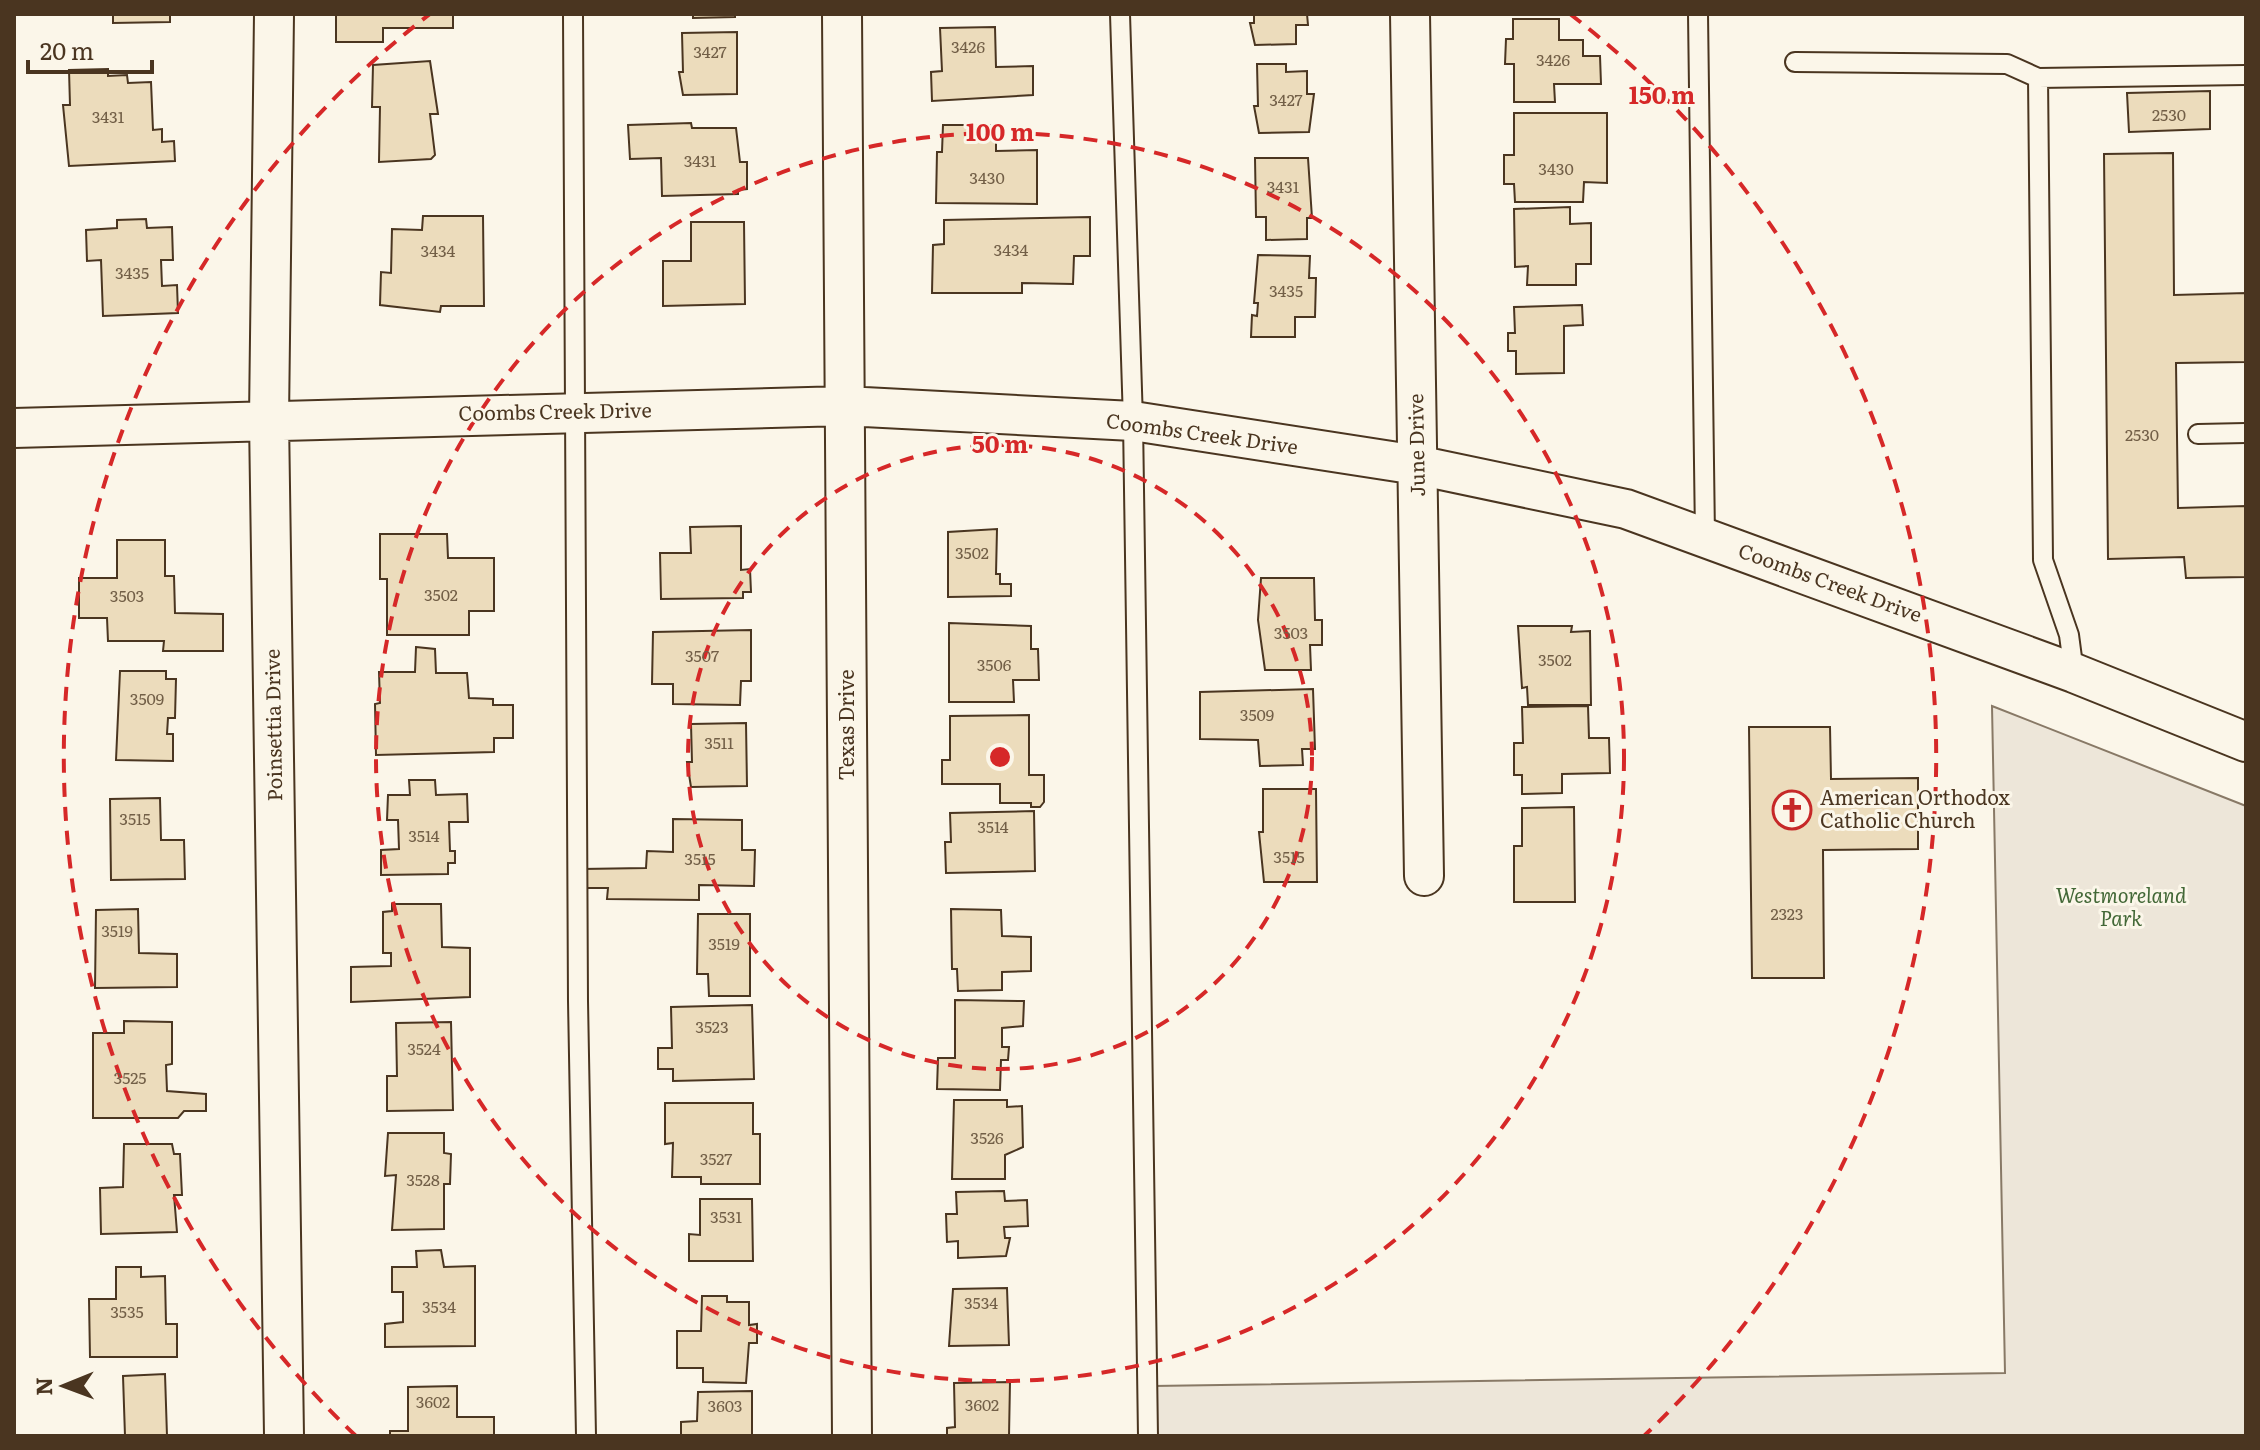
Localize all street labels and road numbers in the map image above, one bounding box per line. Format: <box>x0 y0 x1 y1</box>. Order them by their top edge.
street label: Coombs Creek Drive <box>458 393 652 427</box>
street label: June Drive <box>1399 393 1431 497</box>
street label: Coombs Creek Drive <box>1104 404 1300 460</box>
street label: Coombs Creek Drive <box>1735 534 1927 628</box>
street label: Poinsettia Drive <box>256 648 288 802</box>
street label: Texas Drive <box>830 669 860 781</box>

